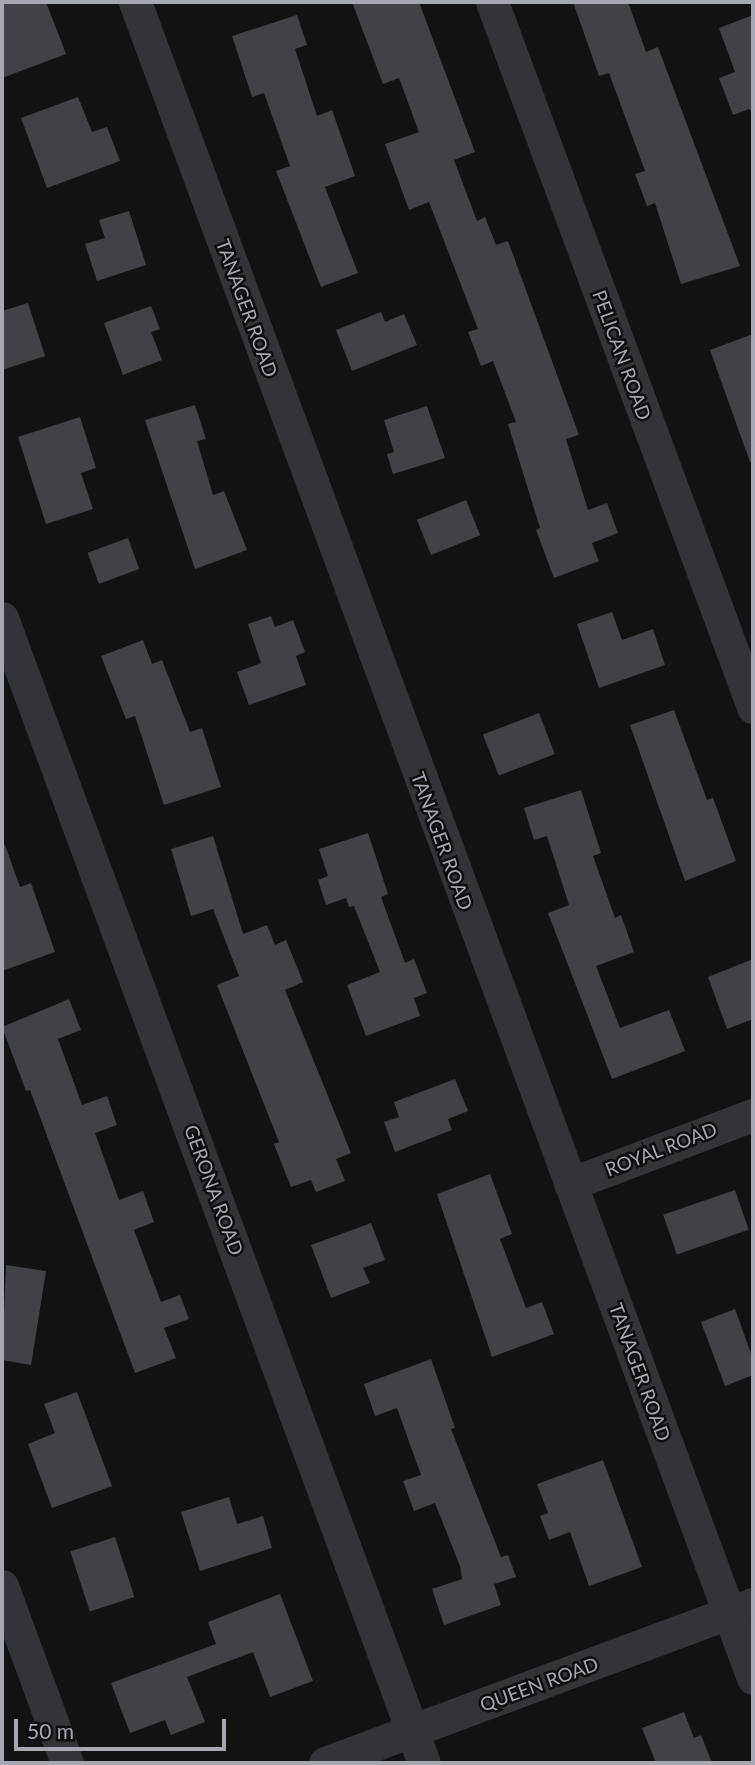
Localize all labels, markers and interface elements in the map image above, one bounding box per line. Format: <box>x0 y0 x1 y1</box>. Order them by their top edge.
street label: TANAGER ROAD <box>211 236 283 380</box>
street label: PELICAN ROAD <box>588 287 656 423</box>
street label: TANAGER ROAD <box>406 769 478 913</box>
street label: ROYAL ROAD <box>602 1117 720 1181</box>
street label: GERONA ROAD <box>180 1121 248 1259</box>
street label: TANAGER ROAD <box>604 1300 676 1444</box>
street label: QUEEN ROAD <box>477 1652 601 1716</box>
scale bar <box>18 1706 229 1750</box>
text: 50 m <box>27 1718 74 1743</box>

